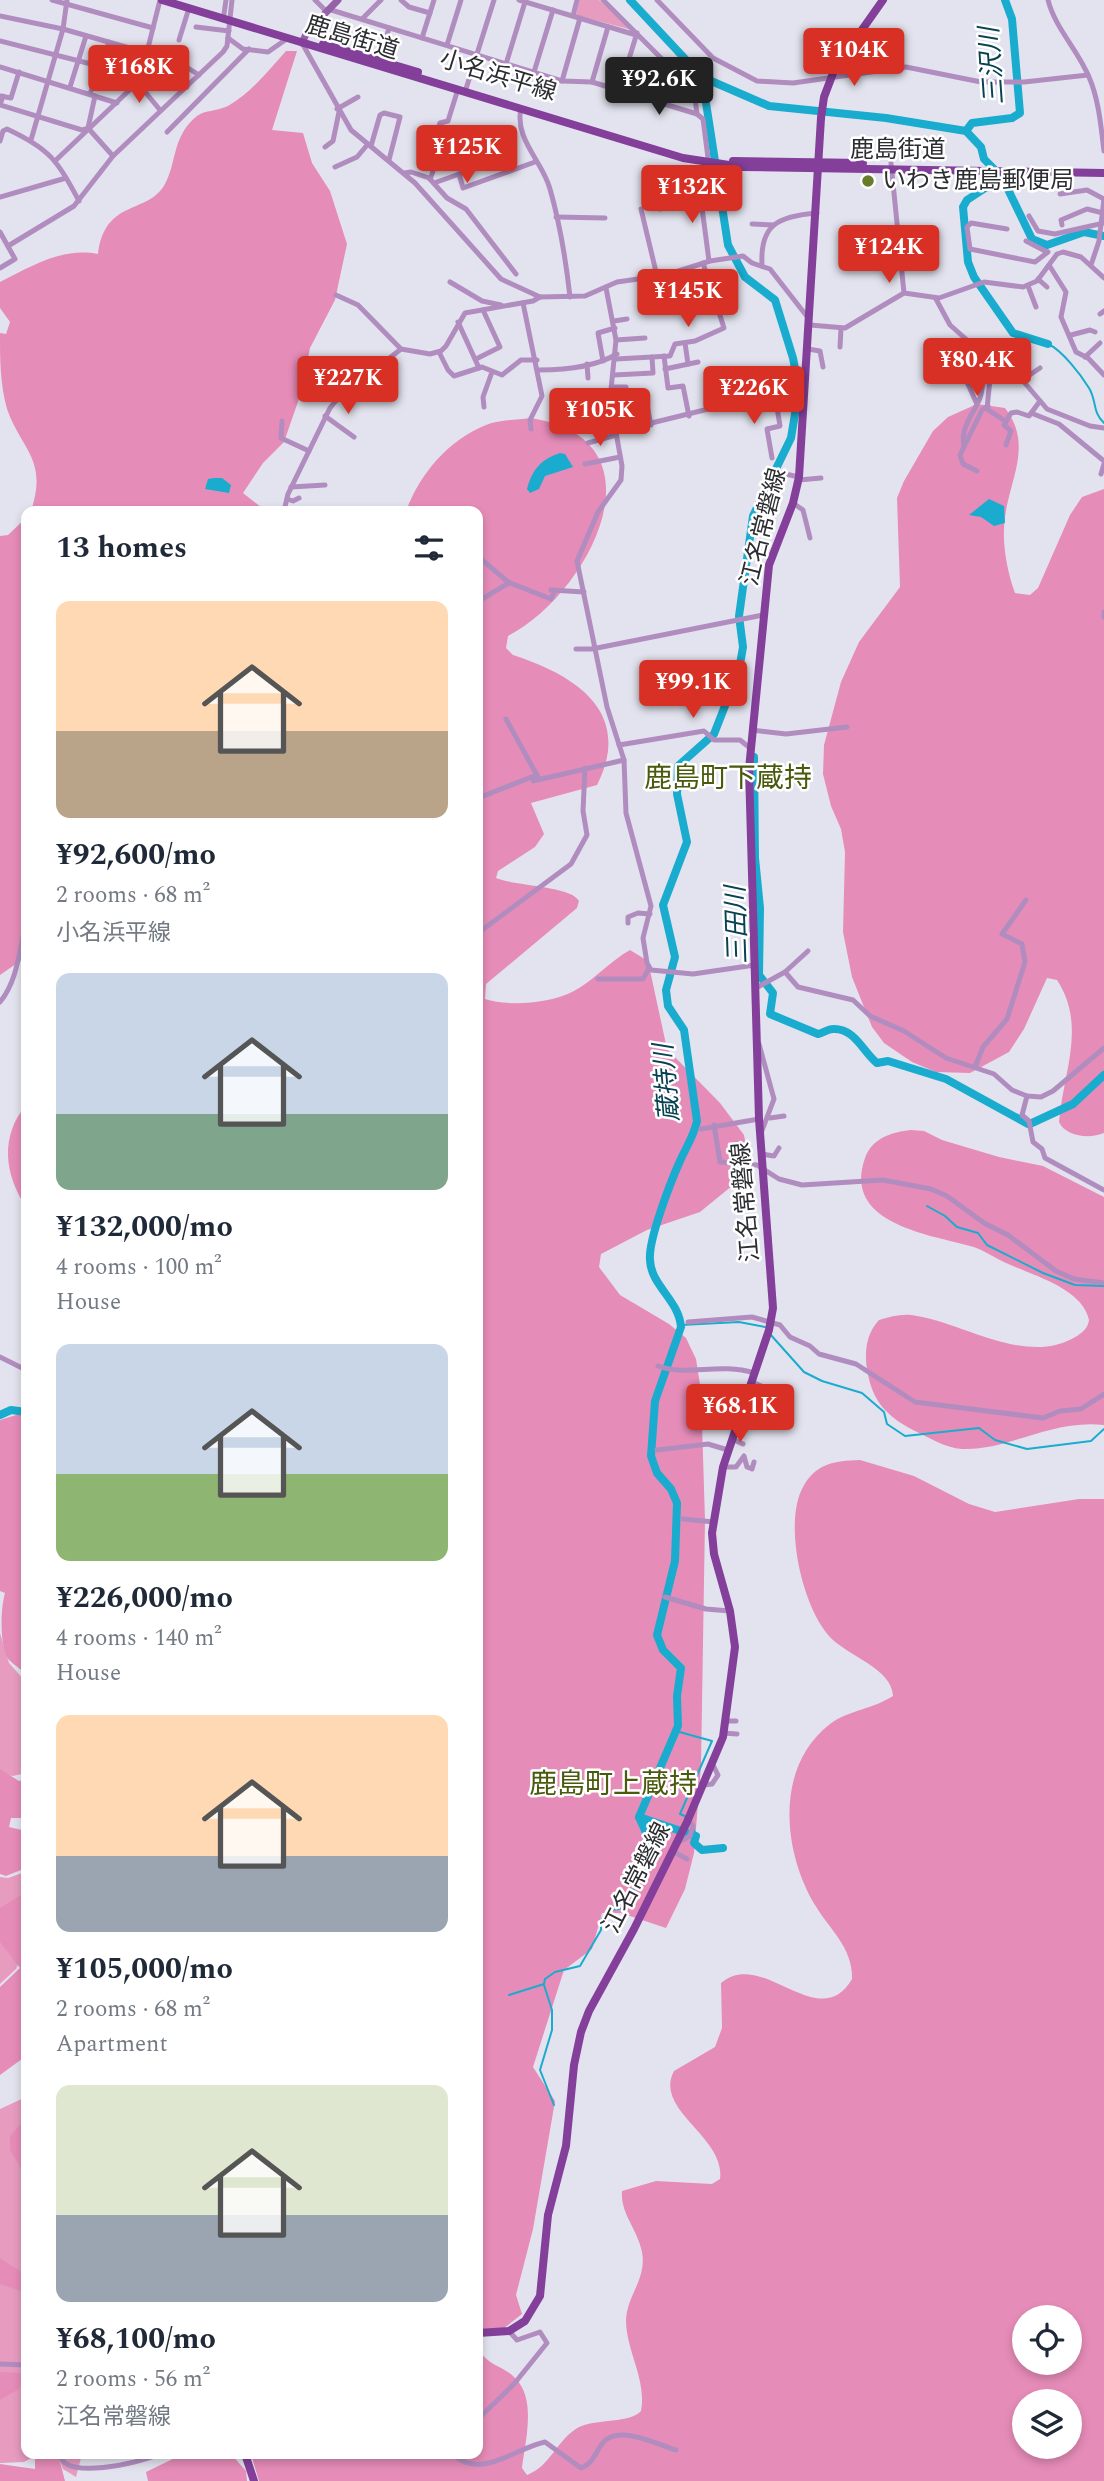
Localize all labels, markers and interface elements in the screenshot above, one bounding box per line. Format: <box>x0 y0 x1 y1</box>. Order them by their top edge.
street label: 鹿島街道 <box>301 7 403 69</box>
water label: 三沢川 <box>969 23 1015 106</box>
pin: ¥104K <box>805 28 903 88</box>
text: ¥104K <box>819 33 889 68</box>
street label: 小名浜平線 <box>435 41 561 111</box>
pin: ¥168K <box>90 46 188 105</box>
text: ¥168K <box>104 50 174 85</box>
pin: ¥92.6K <box>602 58 716 117</box>
text: ¥92.6K <box>621 62 697 97</box>
pin: ¥125K <box>418 125 516 185</box>
text: ¥125K <box>432 130 502 165</box>
street label: 鹿島街道 <box>850 132 946 168</box>
place label: いわき鹿島郵便局 <box>882 163 1074 199</box>
pin: ¥132K <box>643 166 741 225</box>
text: ¥132K <box>657 170 727 205</box>
marker: いわき鹿島郵便局 <box>860 173 876 189</box>
pin: ¥124K <box>840 226 938 285</box>
text: ¥124K <box>854 230 924 265</box>
pin: ¥145K <box>639 270 737 329</box>
text: ¥145K <box>653 274 723 309</box>
pin: ¥80.4K <box>920 338 1034 398</box>
text: ¥80.4K <box>939 343 1015 378</box>
pin: ¥227K <box>299 356 397 416</box>
text: ¥227K <box>313 361 383 396</box>
pin: ¥226K <box>705 366 803 426</box>
text: ¥226K <box>719 371 789 406</box>
pin: ¥105K <box>551 388 649 448</box>
text: ¥105K <box>565 393 635 428</box>
street label: 江名常磐線 <box>732 464 796 590</box>
text: 13 homes <box>56 525 187 571</box>
icon: filters <box>410 529 448 567</box>
icon: home <box>189 646 315 772</box>
pin: ¥99.1K <box>636 660 750 720</box>
text: ¥99.1K <box>655 665 731 700</box>
district label: 鹿島町下蔵持 <box>644 757 812 800</box>
text: ¥92,600/mo <box>56 832 216 878</box>
text: 2 rooms · 68 m² <box>56 878 210 913</box>
water label: 三田川 <box>716 882 758 965</box>
text: 小名浜平線 <box>56 916 171 951</box>
icon: home <box>189 1019 315 1145</box>
water label: 蔵持川 <box>643 1039 690 1124</box>
street label: 江名常磐線 <box>723 1141 769 1263</box>
text: ¥132,000/mo <box>56 1204 233 1250</box>
text: 4 rooms · 100 m² <box>56 1250 222 1285</box>
text: House <box>56 1285 121 1320</box>
pin: ¥68.1K <box>683 1384 797 1444</box>
text: ¥68.1K <box>702 1389 778 1424</box>
icon: home <box>189 1390 315 1516</box>
text: ¥226,000/mo <box>56 1575 233 1621</box>
text: 4 rooms · 140 m² <box>56 1621 222 1656</box>
text: House <box>56 1656 121 1691</box>
icon: home <box>189 1761 315 1887</box>
district label: 鹿島町上蔵持 <box>529 1763 697 1806</box>
street label: 江名常磐線 <box>594 1816 680 1940</box>
text: ¥105,000/mo <box>56 1946 233 1992</box>
text: 2 rooms · 68 m² <box>56 1992 210 2027</box>
text: Apartment <box>56 2027 168 2062</box>
icon: home <box>189 2130 315 2256</box>
map controls <box>1012 2305 1082 2459</box>
button: locate <box>1012 2305 1082 2375</box>
text: ¥68,100/mo <box>56 2316 216 2362</box>
text: 2 rooms · 56 m² <box>56 2362 210 2397</box>
button: layers <box>1012 2389 1082 2459</box>
text: 江名常磐線 <box>56 2400 171 2435</box>

